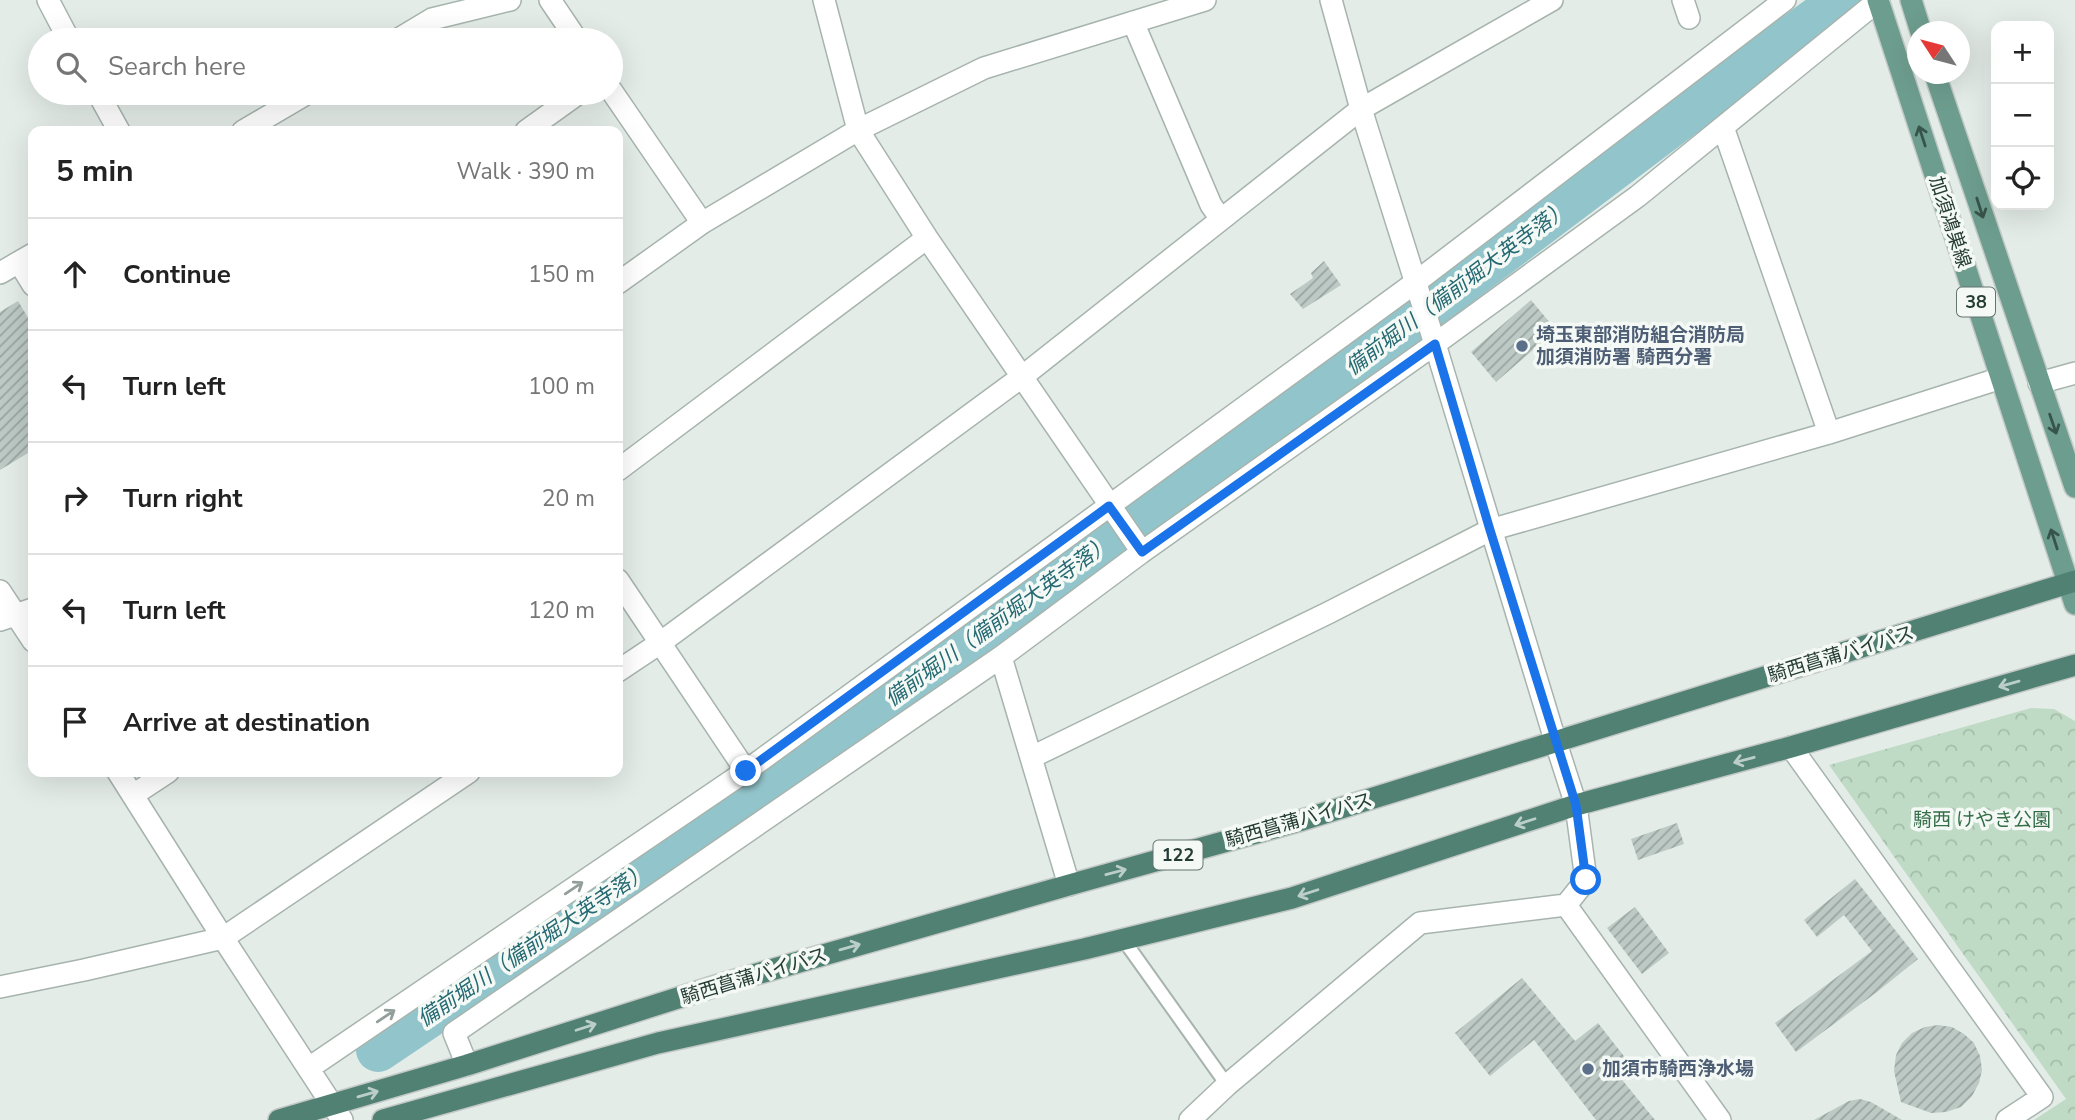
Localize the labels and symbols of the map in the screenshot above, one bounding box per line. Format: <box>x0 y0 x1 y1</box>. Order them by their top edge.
north arrow <box>1907 21 1970 84</box>
one-way arrow <box>1915 126 1928 148</box>
street label: 加須鴻巣線 <box>1923 173 1977 271</box>
water label: 備前堀川（備前堀大英寺落） <box>1340 195 1574 381</box>
one-way arrow <box>1974 197 1987 219</box>
road number: 38 <box>1957 288 1995 316</box>
place label: 埼玉東部消防組合消防局 加須消防署 騎西分署 <box>1536 322 1745 370</box>
marker: 埼玉東部消防組合消防局 加須消防署 騎西分署 <box>1514 338 1530 354</box>
one-way arrow <box>2048 412 2060 434</box>
one-way arrow <box>2047 528 2059 550</box>
water label: 備前堀川（備前堀大英寺落） <box>879 529 1117 713</box>
street label: 騎西菖蒲バイパス <box>1765 619 1917 689</box>
one-way arrow <box>1999 678 2021 691</box>
one-way arrow <box>1733 754 1755 767</box>
route end <box>730 755 761 786</box>
street label: 騎西菖蒲バイパス <box>1223 787 1375 853</box>
park label: 騎西 けやき公園 <box>1913 807 2051 833</box>
one-way arrow <box>1514 817 1536 829</box>
road number: 122 <box>1154 840 1202 870</box>
water label: 備前堀川（備前堀大英寺落） <box>412 857 654 1033</box>
one-way arrow <box>1105 864 1127 877</box>
route start <box>1570 864 1601 895</box>
one-way arrow <box>564 881 583 895</box>
one-way arrow <box>1298 887 1320 900</box>
one-way arrow <box>839 940 861 953</box>
street label: 騎西菖蒲バイパス <box>678 941 830 1011</box>
one-way arrow <box>376 1009 395 1023</box>
one-way arrow <box>574 1020 596 1033</box>
place label: 加須市騎西浄水場 <box>1602 1056 1754 1082</box>
marker: 加須市騎西浄水場 <box>1580 1061 1596 1077</box>
one-way arrow <box>356 1087 379 1100</box>

